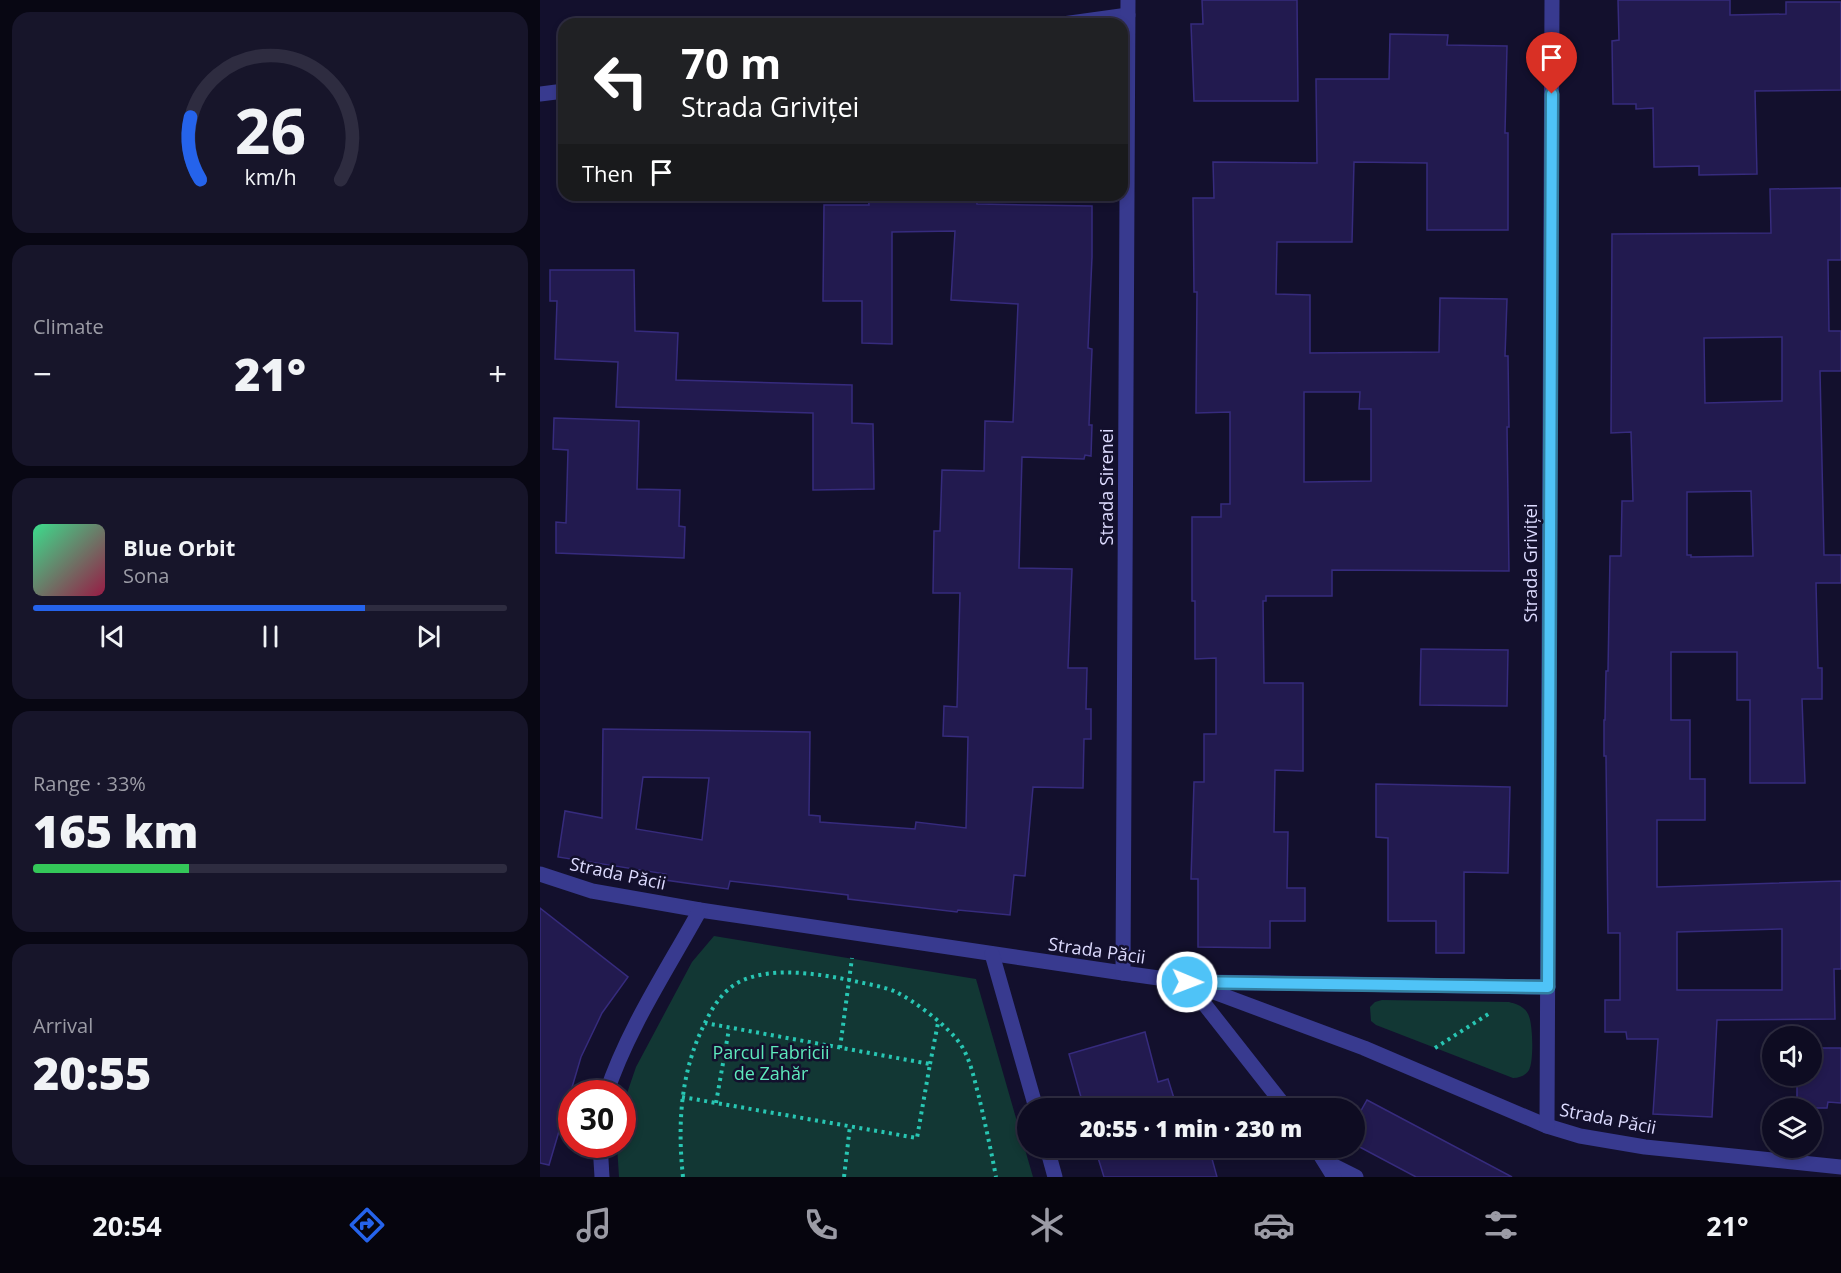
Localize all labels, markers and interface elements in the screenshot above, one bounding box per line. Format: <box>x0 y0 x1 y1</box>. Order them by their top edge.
pin <box>1526 32 1577 94</box>
text: 70 m <box>681 34 781 91</box>
icon: arrive <box>1535 41 1568 74</box>
icon: left <box>582 42 660 120</box>
text: 26 <box>234 87 306 172</box>
text: Strada Griviței <box>681 88 859 125</box>
icon: arrive <box>645 156 678 189</box>
text: Then <box>582 158 633 188</box>
text: km/h <box>244 162 296 191</box>
text: Climate <box>33 313 104 340</box>
text: 21° <box>234 343 306 404</box>
text: − <box>33 351 52 396</box>
text: + <box>488 351 507 396</box>
street label: Strada Sirenei <box>1094 429 1118 545</box>
street label: Strada Griviței <box>1518 504 1542 622</box>
text: Blue Orbit <box>123 532 235 562</box>
text: Sona <box>123 562 169 589</box>
icon: previous <box>96 620 129 653</box>
icon: pause <box>254 620 287 653</box>
icon: next <box>412 620 445 653</box>
text: Range · 33% <box>33 770 146 797</box>
text: 165 km <box>33 800 198 861</box>
street label: Strada Păcii <box>568 851 668 895</box>
street label: Strada Păcii <box>1047 931 1147 969</box>
position arrow <box>1155 950 1219 1014</box>
text: Arrival <box>33 1012 93 1039</box>
map controls <box>1762 1026 1822 1158</box>
button: sound <box>1762 1026 1822 1086</box>
park label: Parcul Fabricii de Zahăr <box>713 1040 829 1085</box>
text: 20:55 <box>33 1042 151 1103</box>
speed limit sign: 30 <box>558 1080 636 1158</box>
street label: Strada Păcii <box>1558 1097 1658 1139</box>
button: layers <box>1762 1098 1822 1158</box>
text: 20:55 · 1 min · 230 m <box>1080 1113 1302 1143</box>
icon: directions <box>346 1204 388 1246</box>
icon: music <box>573 1204 615 1246</box>
icon: phone <box>800 1204 842 1246</box>
icon: climate <box>1026 1204 1068 1246</box>
icon: car <box>1253 1204 1295 1246</box>
icon: filters <box>1480 1204 1522 1246</box>
text: 20:54 <box>92 1207 162 1244</box>
text: 21° <box>1706 1207 1749 1244</box>

